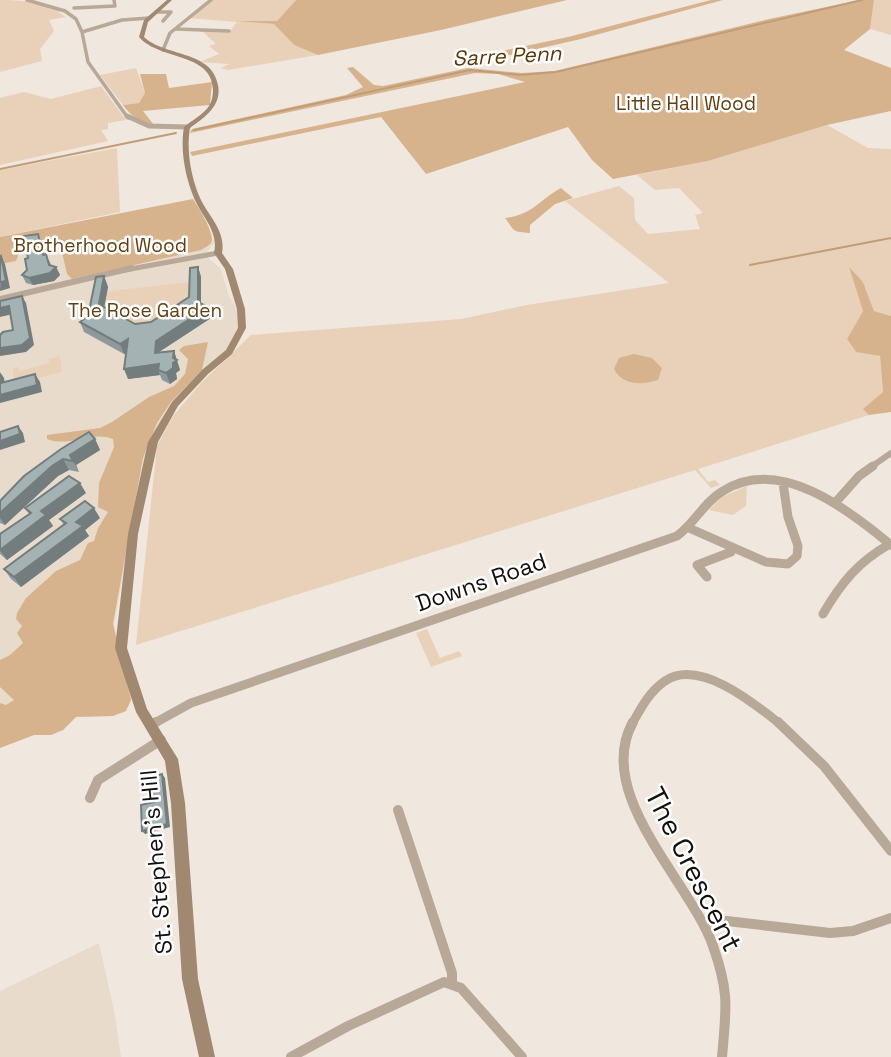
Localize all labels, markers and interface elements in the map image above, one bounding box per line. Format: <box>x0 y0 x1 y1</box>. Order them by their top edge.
water label: Sarre Penn <box>452 39 563 72</box>
park label: Little Hall Wood <box>616 91 756 116</box>
park label: Brotherhood Wood <box>13 233 187 258</box>
park label: The Rose Garden <box>68 298 222 323</box>
street label: Downs Road <box>412 546 550 618</box>
street label: St. Stephen's Hill <box>133 768 179 956</box>
street label: The Crescent <box>637 781 751 957</box>

